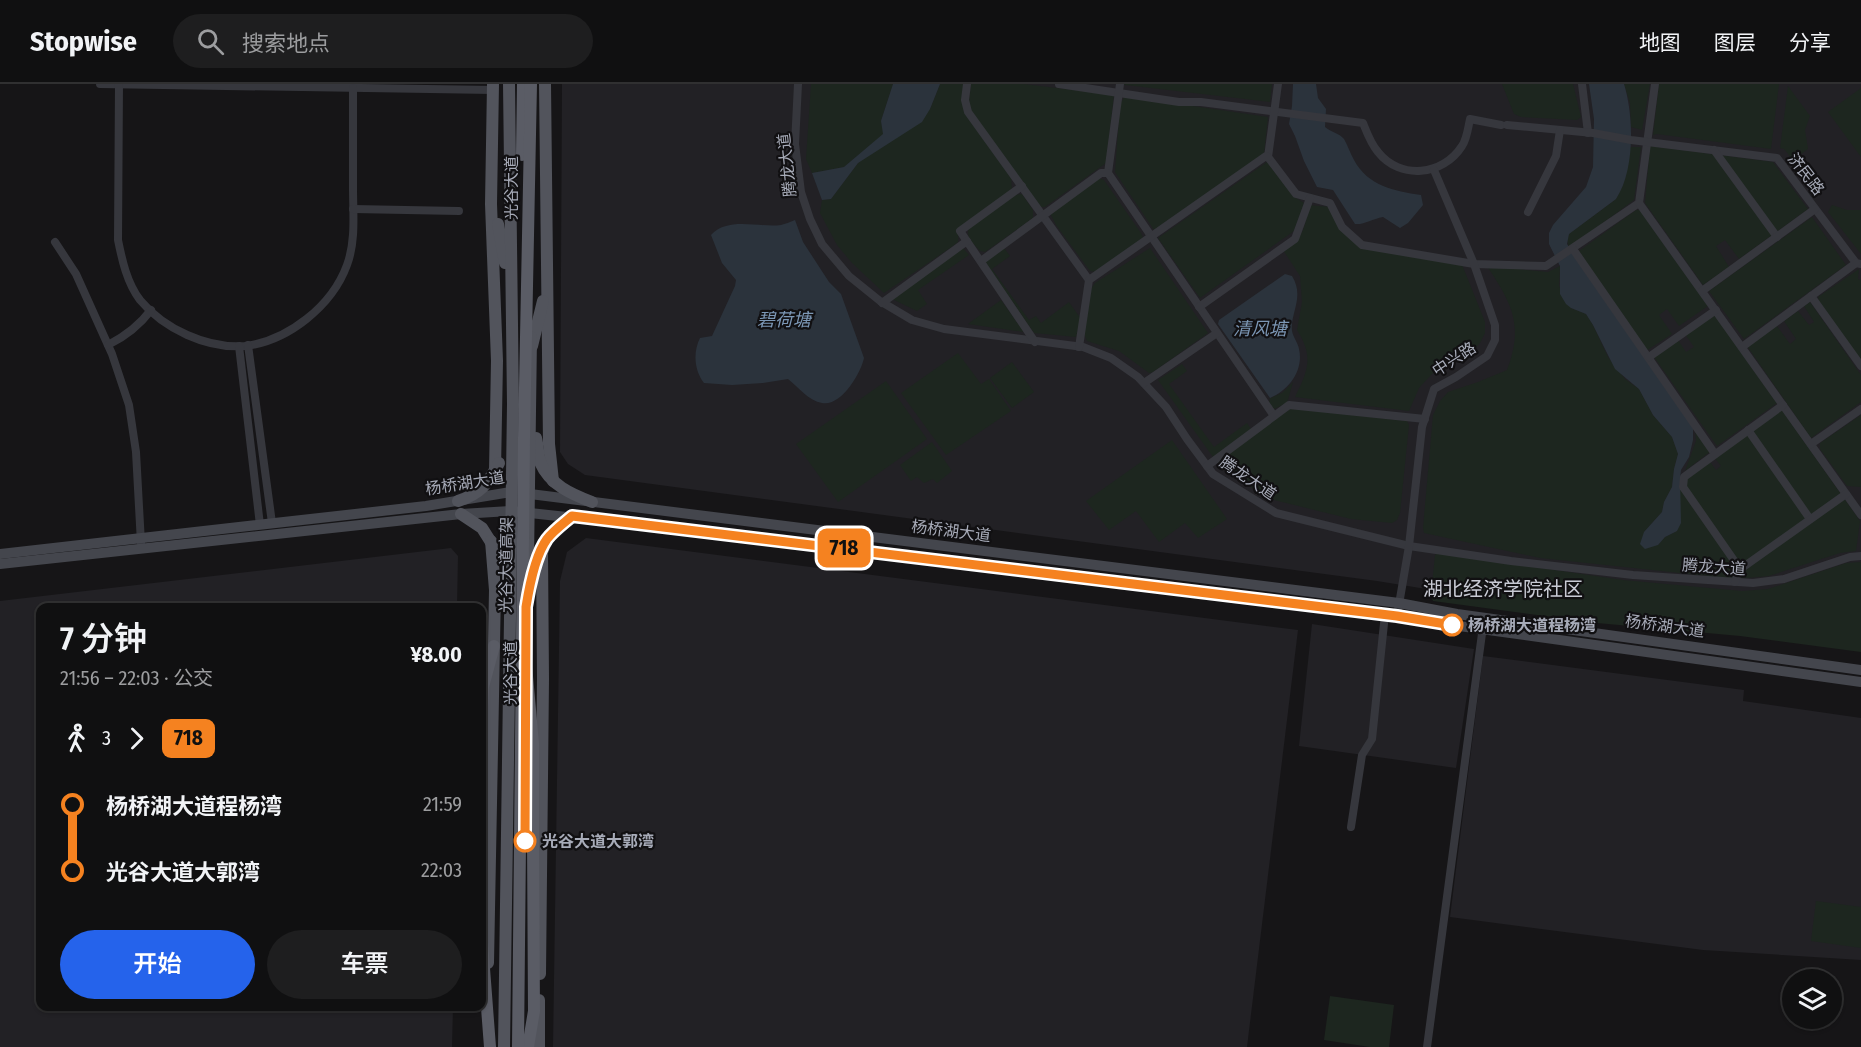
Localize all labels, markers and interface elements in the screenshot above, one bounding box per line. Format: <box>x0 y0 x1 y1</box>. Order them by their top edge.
search box <box>173 14 593 68</box>
text: Stopwise <box>30 25 137 58</box>
icon: search <box>194 25 227 58</box>
text: 搜索地点 <box>242 30 330 57</box>
text: 地图 <box>1639 30 1681 56</box>
text: 图层 <box>1714 30 1756 56</box>
text: 分享 <box>1789 30 1831 56</box>
street label: 腾龙大道 <box>774 132 800 198</box>
street label: 济民路 <box>1784 149 1828 199</box>
street label: 光谷大道 <box>502 156 521 220</box>
water label: 碧荷塘 <box>757 309 814 331</box>
water label: 清风塘 <box>1233 318 1290 340</box>
street label: 中兴路 <box>1429 338 1479 380</box>
street label: 腾龙大道 <box>1216 452 1280 504</box>
street label: 杨桥湖大道 <box>424 467 506 499</box>
street label: 光谷大道高架 <box>496 517 516 613</box>
street label: 杨桥湖大道 <box>910 517 992 545</box>
line badge: 718 <box>810 528 878 568</box>
text: 718 <box>830 535 858 561</box>
street label: 腾龙大道 <box>1681 555 1747 579</box>
district label: 湖北经济学院社区 <box>1423 577 1583 601</box>
street label: 杨桥湖大道 <box>1624 611 1706 641</box>
marker: 杨桥湖大道程杨湾 <box>1441 614 1463 636</box>
place label: 杨桥湖大道程杨湾 <box>1468 616 1596 635</box>
text: 7 分钟 <box>60 619 147 659</box>
text: ¥8.00 <box>410 641 462 668</box>
street label: 光谷大道 <box>501 641 520 705</box>
text: 21:56 – 22:03 · 公交 <box>60 666 213 690</box>
icon: walk <box>60 722 93 755</box>
icon: forward <box>120 722 153 755</box>
text: 718 <box>174 725 203 751</box>
text: 3 <box>102 726 111 750</box>
text: 21:59 <box>423 792 462 816</box>
text: 杨桥湖大道程杨湾 <box>106 793 282 820</box>
marker: 光谷大道大郭湾 <box>514 830 536 852</box>
place label: 光谷大道大郭湾 <box>542 832 654 851</box>
text: 22:03 <box>421 858 462 882</box>
text: 光谷大道大郭湾 <box>106 859 260 886</box>
button: 开始 <box>60 930 255 999</box>
button: 车票 <box>267 930 462 999</box>
map controls <box>1782 969 1842 1029</box>
button: layers <box>1782 969 1842 1029</box>

